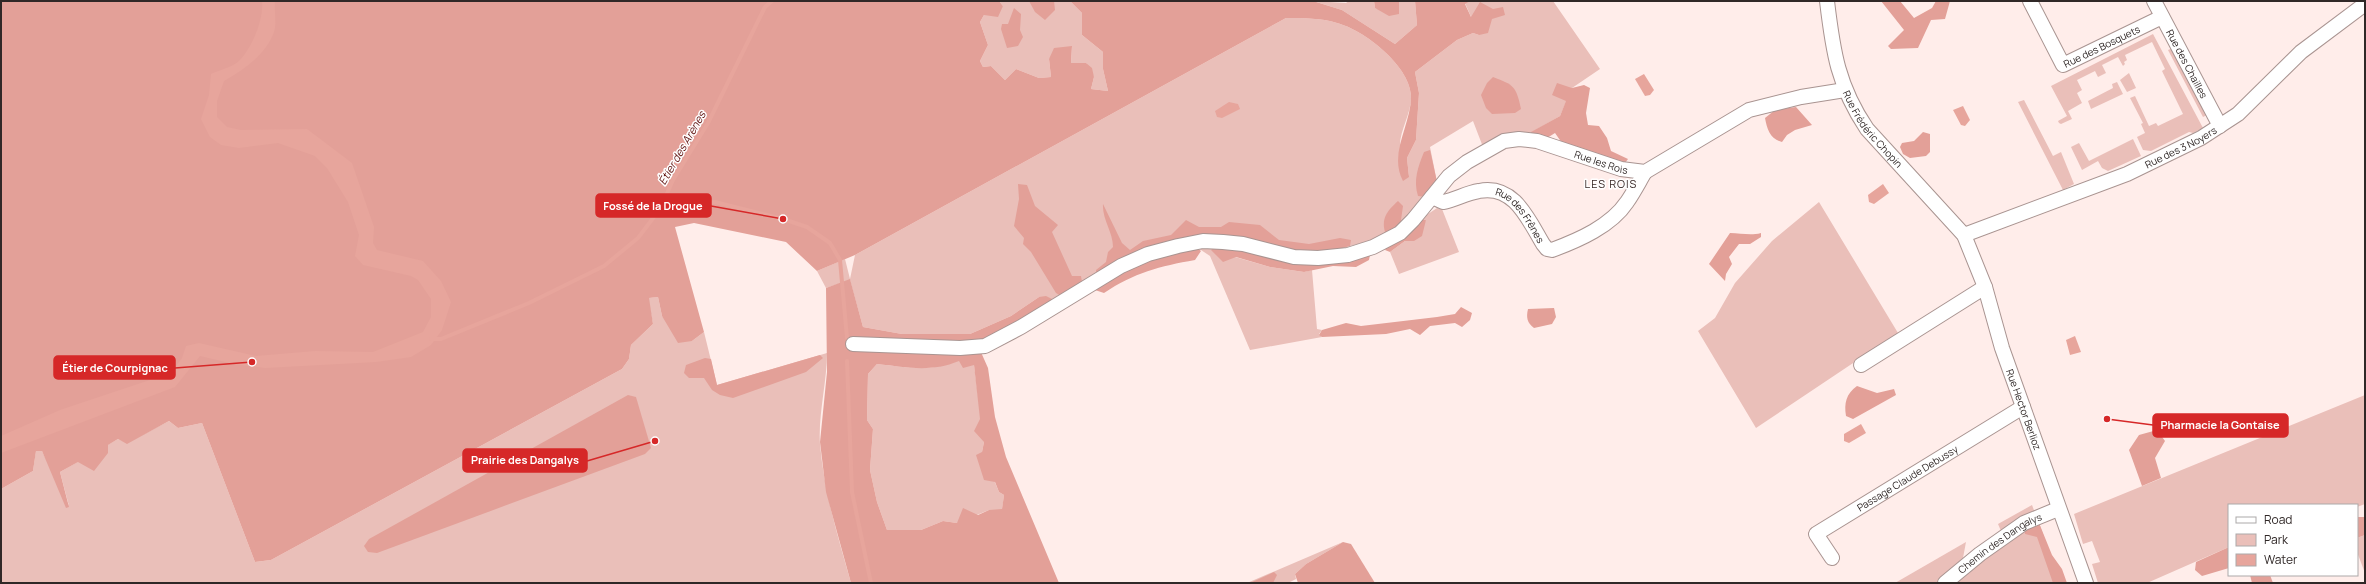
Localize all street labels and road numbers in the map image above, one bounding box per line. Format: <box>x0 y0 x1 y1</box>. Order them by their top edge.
street label: Rue des Bosquets <box>2061 22 2142 71</box>
street label: Rue des Chailles <box>2163 27 2211 101</box>
street label: Rue Frédéric Chopin <box>1840 88 1906 171</box>
street label: Rue des 3 Noyers <box>2142 123 2219 171</box>
street label: Rue les Rois <box>1573 147 1629 177</box>
street label: Rue des Frênes <box>1494 184 1548 246</box>
street label: Rue Hector Berlioz <box>2003 367 2045 452</box>
street label: Passage Claude Debussy <box>1854 441 1961 514</box>
street label: Chemin des Dangalys <box>1955 510 2044 577</box>

